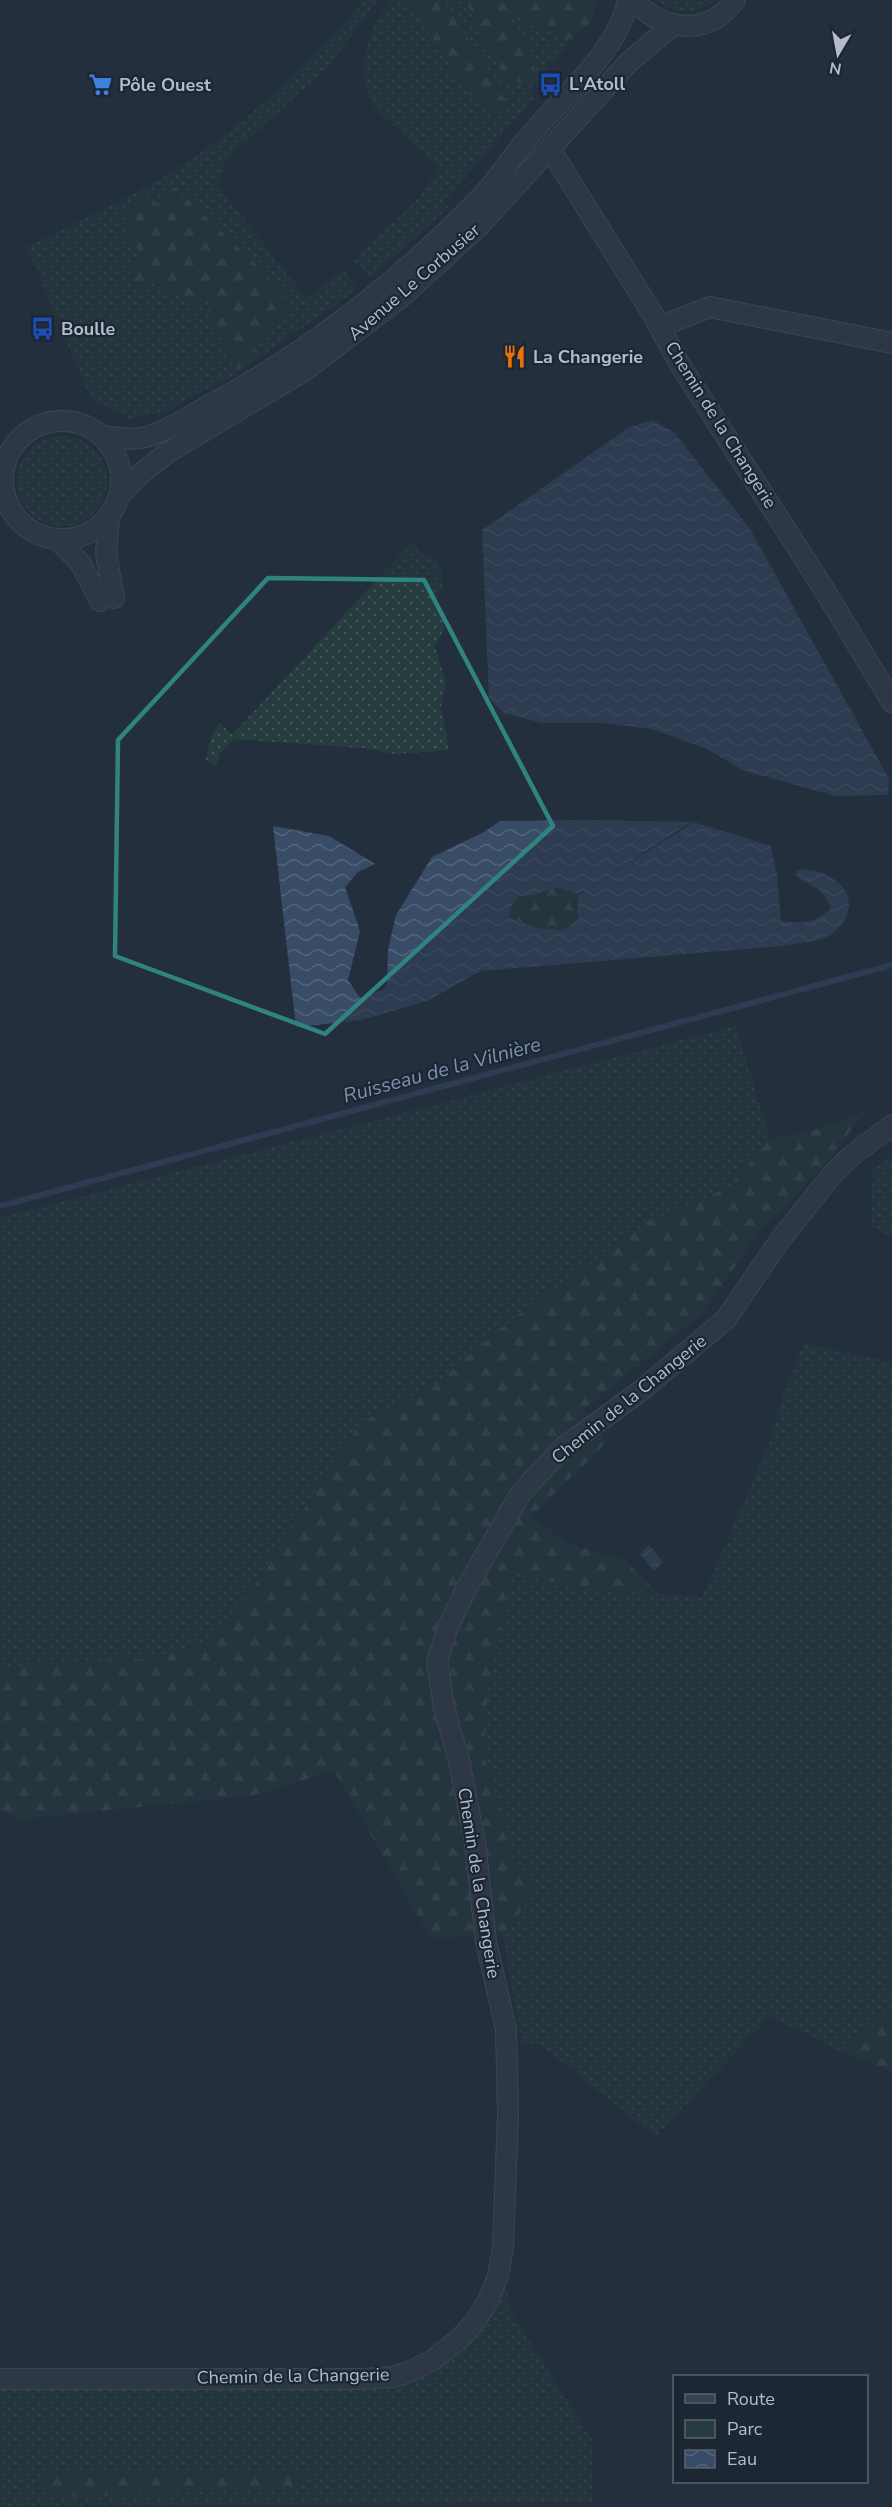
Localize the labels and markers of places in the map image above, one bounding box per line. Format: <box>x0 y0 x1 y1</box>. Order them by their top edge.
bus stop icon: L'Atoll <box>538 71 564 97</box>
supermarket icon: Pôle Ouest <box>88 72 114 98</box>
place label: L'Atoll <box>569 72 626 96</box>
place label: Pôle Ouest <box>119 73 211 97</box>
bus stop icon: Boulle <box>30 316 56 342</box>
place label: Boulle <box>61 317 116 341</box>
restaurant icon: La Changerie <box>502 344 528 370</box>
place label: La Changerie <box>533 345 643 369</box>

